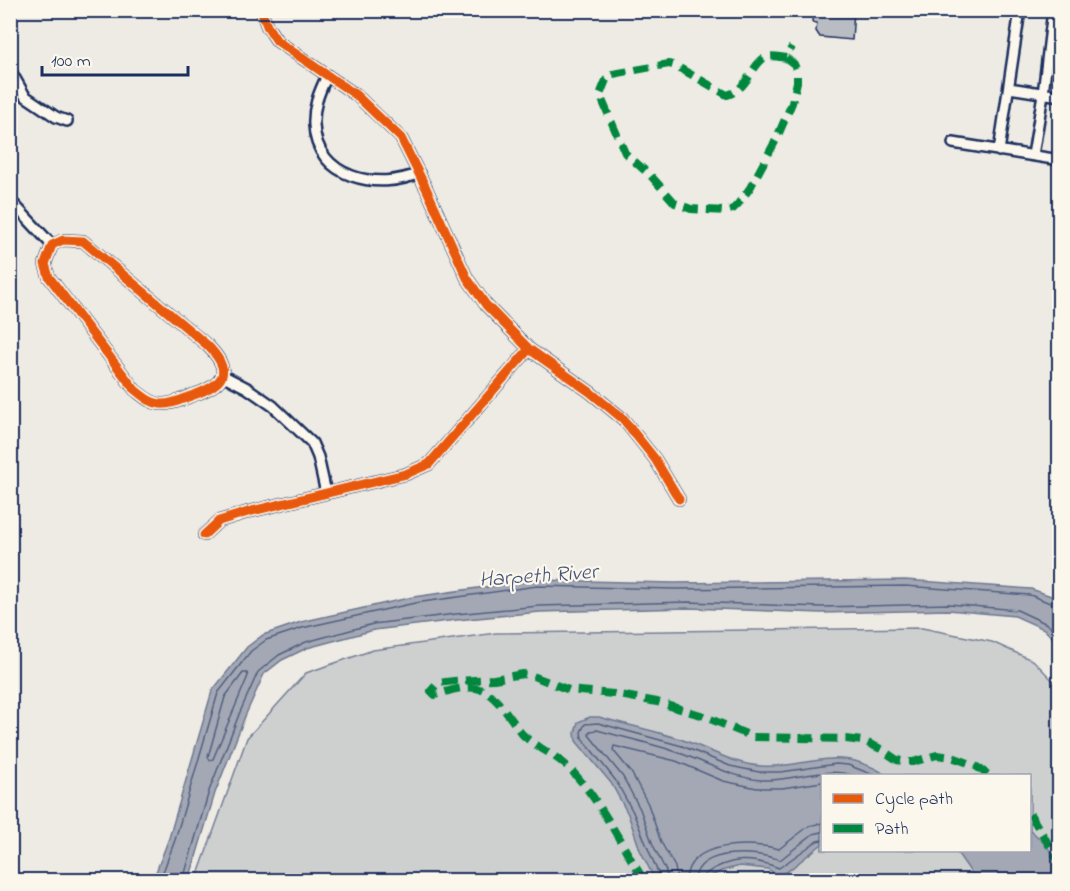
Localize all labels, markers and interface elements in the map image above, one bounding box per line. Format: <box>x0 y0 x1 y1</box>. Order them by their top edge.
scale bar <box>42 39 188 77</box>
text: 100 m <box>51 49 91 75</box>
water label: Harpeth River <box>478 557 602 597</box>
legend <box>821 774 1031 852</box>
text: Cycle path <box>875 787 953 813</box>
text: Path <box>875 817 909 843</box>

